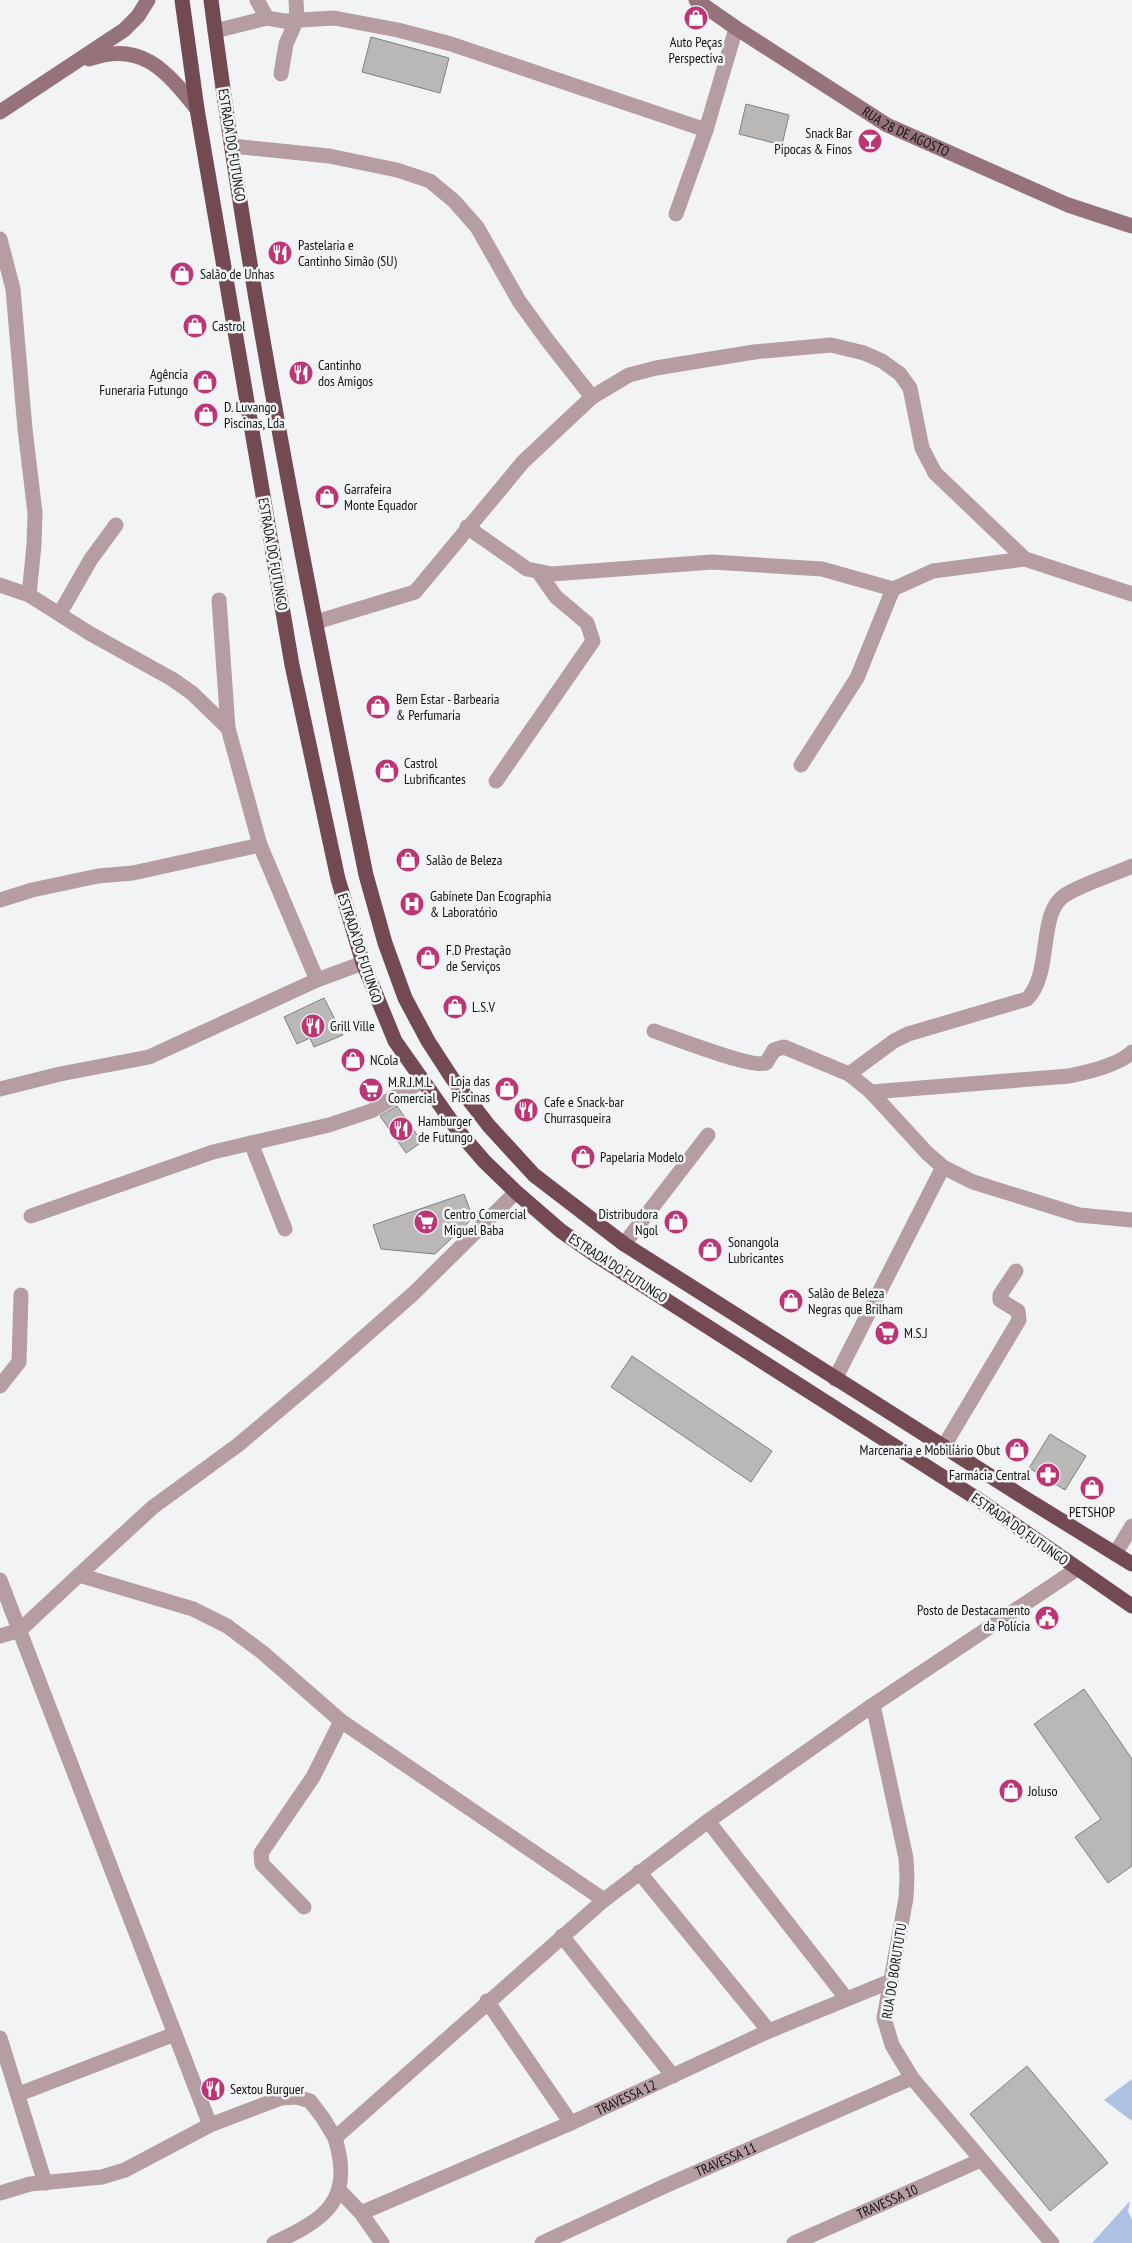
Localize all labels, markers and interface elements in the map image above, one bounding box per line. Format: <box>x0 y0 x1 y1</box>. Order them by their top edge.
shop icon: Auto Peças Perspectiva <box>683 5 709 31</box>
place label: Auto Peças Perspectiva <box>669 33 723 67</box>
street label: ESTRADA DO FUTUNGO <box>214 87 250 203</box>
street label: RUA 28 DE AGOSTO <box>859 102 952 161</box>
place label: Snack Bar Pipocas & Finos <box>774 124 852 158</box>
bar icon: Snack Bar Pipocas & Finos <box>857 128 883 154</box>
place label: Pastelaria e Cantinho Simão (SU) <box>298 236 397 270</box>
restaurant icon: Pastelaria e Cantinho Simão (SU) <box>267 240 293 266</box>
shop icon: Salão de Unhas <box>169 261 195 287</box>
place label: Salão de Unhas <box>200 265 274 283</box>
shop icon: Castrol <box>182 313 208 339</box>
place label: Castrol <box>212 317 246 335</box>
place label: Cantinho dos Amigos <box>318 356 373 390</box>
restaurant icon: Cantinho dos Amigos <box>288 360 314 386</box>
place label: Agência Funeraria Futungo <box>99 365 188 399</box>
shop icon: Agência Funeraria Futungo <box>192 369 218 395</box>
place label: D. Luvango Piscinas, Lda <box>224 398 285 432</box>
shop icon: D. Luvango Piscinas, Lda <box>193 402 219 428</box>
place label: Garrafeira Monte Equador <box>344 480 417 514</box>
shop icon: Garrafeira Monte Equador <box>314 484 340 510</box>
street label: ESTRADA DO FUTUNGO <box>254 496 292 612</box>
place label: Bem Estar - Barbearia & Perfumaria <box>396 690 499 724</box>
shop icon: Bem Estar - Barbearia & Perfumaria <box>365 694 391 720</box>
place label: Castrol Lubrificantes <box>404 754 466 788</box>
shop icon: Castrol Lubrificantes <box>374 758 400 784</box>
shop icon: Salão de Beleza <box>395 847 421 873</box>
place label: Salão de Beleza <box>426 851 502 869</box>
place label: Gabinete Dan Ecographia & Laboratório <box>430 887 551 921</box>
street label: ESTRADA DO FUTUNGO <box>334 891 386 1005</box>
hospital icon: Gabinete Dan Ecographia & Laboratório <box>399 891 425 917</box>
place label: F.D Prestação de Serviços <box>446 941 511 975</box>
shop icon: F.D Prestação de Serviços <box>415 945 441 971</box>
shop icon: L.S.V <box>442 994 468 1020</box>
place label: L.S.V <box>472 998 496 1016</box>
restaurant icon: Grill Ville <box>300 1013 326 1039</box>
place label: Grill Ville <box>330 1017 375 1035</box>
shop icon: NCola <box>340 1047 366 1073</box>
place label: NCola <box>370 1051 398 1069</box>
place label: Loja das Piscinas <box>451 1072 490 1106</box>
place label: M.R.J.M.L Comercial <box>388 1073 436 1107</box>
shop icon: Loja das Piscinas <box>494 1076 520 1102</box>
supermarket icon: M.R.J.M.L Comercial <box>358 1077 384 1103</box>
place label: Cafe e Snack-bar Churrasqueira <box>544 1093 624 1127</box>
restaurant icon: Cafe e Snack-bar Churrasqueira <box>513 1097 539 1123</box>
place label: Hamburger de Futungo <box>418 1112 473 1146</box>
restaurant icon: Hamburger de Futungo <box>388 1116 414 1142</box>
shop icon: Papelaria Modelo <box>570 1144 596 1170</box>
place label: Papelaria Modelo <box>600 1148 684 1166</box>
place label: Centro Comercial Miguel Baba <box>444 1205 527 1239</box>
place label: Distribudora Ngol <box>598 1205 659 1239</box>
supermarket icon: Centro Comercial Miguel Baba <box>413 1209 439 1235</box>
shop icon: Distribudora Ngol <box>663 1209 689 1235</box>
street label: ESTRADA DO FUTUNGO <box>565 1229 671 1307</box>
place label: Sonangola Lubricantes <box>728 1233 784 1267</box>
shop icon: Sonangola Lubricantes <box>697 1237 723 1263</box>
place label: Salão de Beleza Negras que Brilham <box>808 1284 903 1318</box>
shop icon: Salão de Beleza Negras que Brilham <box>778 1288 804 1314</box>
supermarket icon: M.S.J <box>874 1320 900 1346</box>
place label: M.S.J <box>904 1324 928 1342</box>
shop icon: Marcenaria e Mobiliário Obut <box>1004 1437 1030 1463</box>
place label: Marcenaria e Mobiliário Obut <box>860 1441 1000 1459</box>
pharmacy icon: Farmácia Central <box>1035 1462 1061 1488</box>
place label: Farmácia Central <box>949 1466 1031 1484</box>
shop icon: PETSHOP <box>1079 1475 1105 1501</box>
street label: ESTRADA DO FUTUNGO <box>968 1489 1072 1569</box>
place label: PETSHOP <box>1069 1503 1115 1521</box>
place label: Posto de Destacamento da Polícia <box>917 1601 1030 1635</box>
public building icon: Posto de Destacamento da Polícia <box>1034 1605 1060 1631</box>
shop icon: Joluso <box>998 1778 1024 1804</box>
place label: Joluso <box>1027 1782 1058 1800</box>
street label: RUA DO BORUTUTU <box>878 1922 910 2020</box>
restaurant icon: Sextou Burguer <box>200 2076 226 2102</box>
street label: TRAVESSA 12 <box>593 2076 659 2119</box>
place label: Sextou Burguer <box>230 2080 305 2098</box>
street label: TRAVESSA 11 <box>692 2138 759 2181</box>
street label: TRAVESSA 10 <box>854 2180 921 2223</box>

